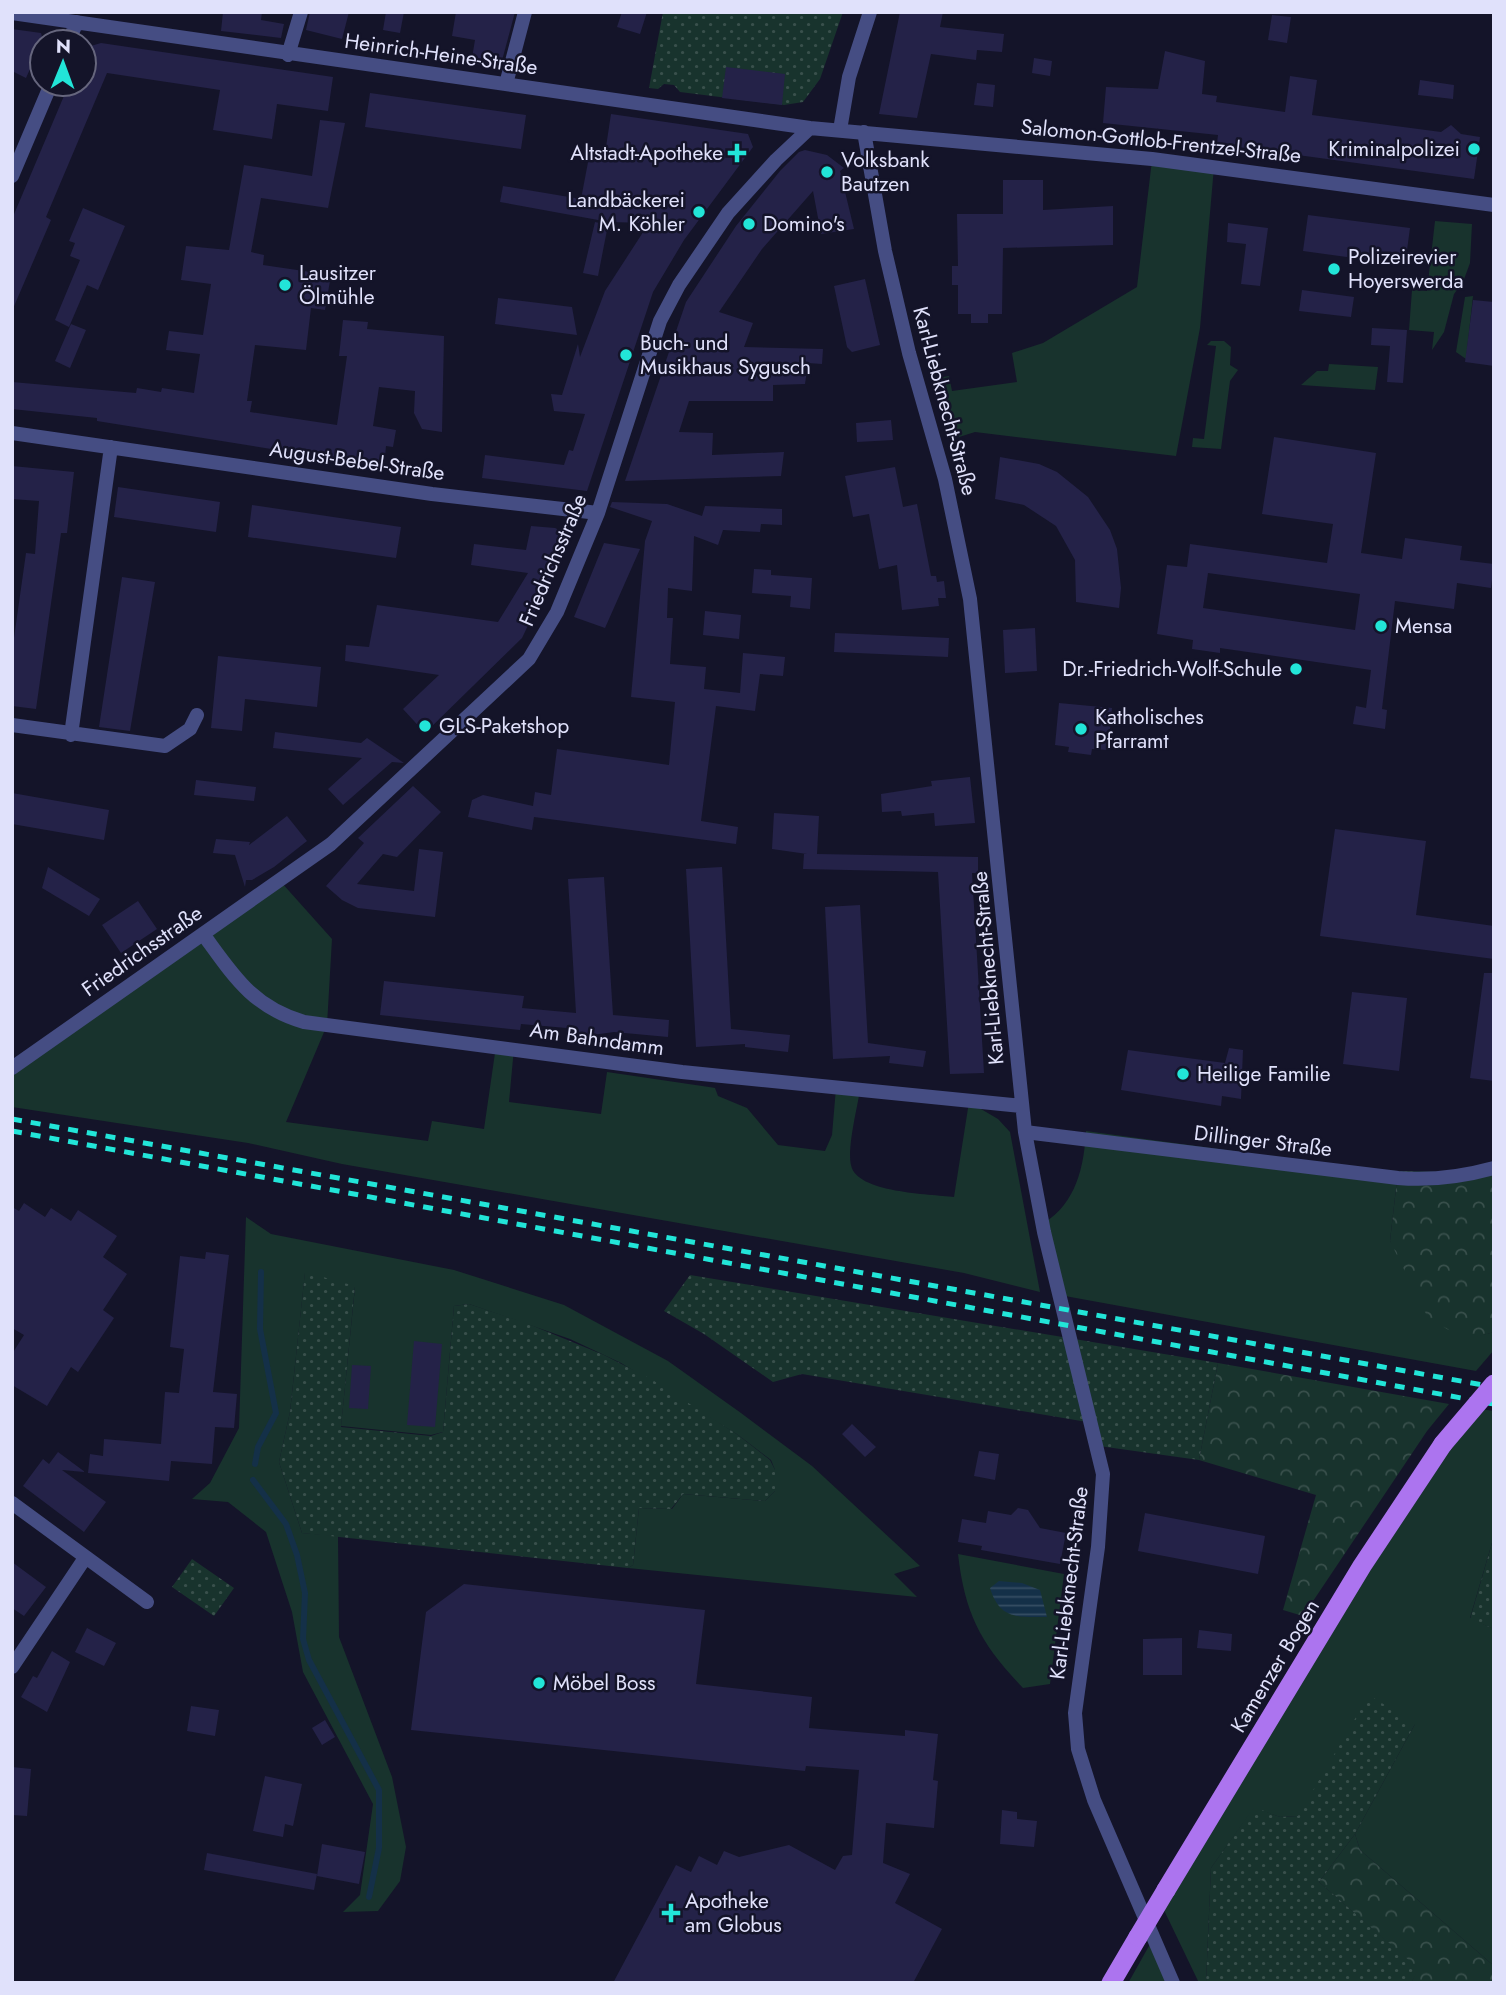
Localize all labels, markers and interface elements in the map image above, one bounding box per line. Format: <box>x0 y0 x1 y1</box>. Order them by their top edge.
street label: Heinrich-Heine-Straße <box>343 26 540 82</box>
north arrow <box>28 28 98 98</box>
text: N <box>56 33 71 60</box>
street label: Salomon-Gottlob-Frentzel-Straße <box>1019 111 1303 171</box>
place label: Kriminalpolizei <box>1328 134 1460 164</box>
place label: Altstadt-Apotheke <box>570 138 723 168</box>
marker: Kriminalpolizei <box>1466 141 1482 157</box>
marker: Altstadt-Apotheke <box>729 145 745 161</box>
place label: Volksbank Bautzen <box>841 145 930 199</box>
marker: Volksbank Bautzen <box>819 164 835 180</box>
place label: Landbäckerei M. Köhler <box>567 185 686 239</box>
marker: Landbäckerei M. Köhler <box>691 204 707 220</box>
place label: Domino's <box>763 209 845 239</box>
marker: Domino's <box>741 216 757 232</box>
place label: Polizeirevier Hoyerswerda <box>1348 242 1464 296</box>
place label: Lausitzer Ölmühle <box>299 258 377 312</box>
marker: Polizeirevier Hoyerswerda <box>1326 261 1342 277</box>
marker: Lausitzer Ölmühle <box>277 277 293 293</box>
street label: Karl-Liebknecht-Straße <box>905 303 985 499</box>
place label: Buch- und Musikhaus Sygusch <box>640 328 811 382</box>
marker: Buch- und Musikhaus Sygusch <box>618 347 634 363</box>
street label: August-Bebel-Straße <box>268 434 447 488</box>
street label: Friedrichsstraße <box>512 489 594 631</box>
place label: Mensa <box>1395 611 1452 641</box>
marker: Mensa <box>1373 618 1389 634</box>
place label: Dr.-Friedrich-Wolf-Schule <box>1062 654 1282 684</box>
marker: Dr.-Friedrich-Wolf-Schule <box>1288 661 1304 677</box>
place label: Katholisches Pfarramt <box>1095 702 1204 756</box>
place label: GLS-Paketshop <box>439 711 569 741</box>
marker: GLS-Paketshop <box>417 718 433 734</box>
marker: Katholisches Pfarramt <box>1073 721 1089 737</box>
street label: Karl-Liebknecht-Straße <box>965 870 1011 1066</box>
street label: Friedrichsstraße <box>76 898 209 1004</box>
street label: Am Bahndamm <box>528 1015 666 1063</box>
place label: Heilige Familie <box>1197 1059 1331 1089</box>
marker: Heilige Familie <box>1175 1066 1191 1082</box>
street label: Dillinger Straße <box>1192 1118 1334 1164</box>
street label: Karl-Liebknecht-Straße <box>1042 1485 1096 1681</box>
street label: Kamenzer Bogen <box>1223 1594 1327 1738</box>
place label: Möbel Boss <box>553 1668 656 1698</box>
marker: Möbel Boss <box>531 1675 547 1691</box>
place label: Apotheke am Globus <box>685 1886 782 1940</box>
marker: Apotheke am Globus <box>663 1905 679 1921</box>

